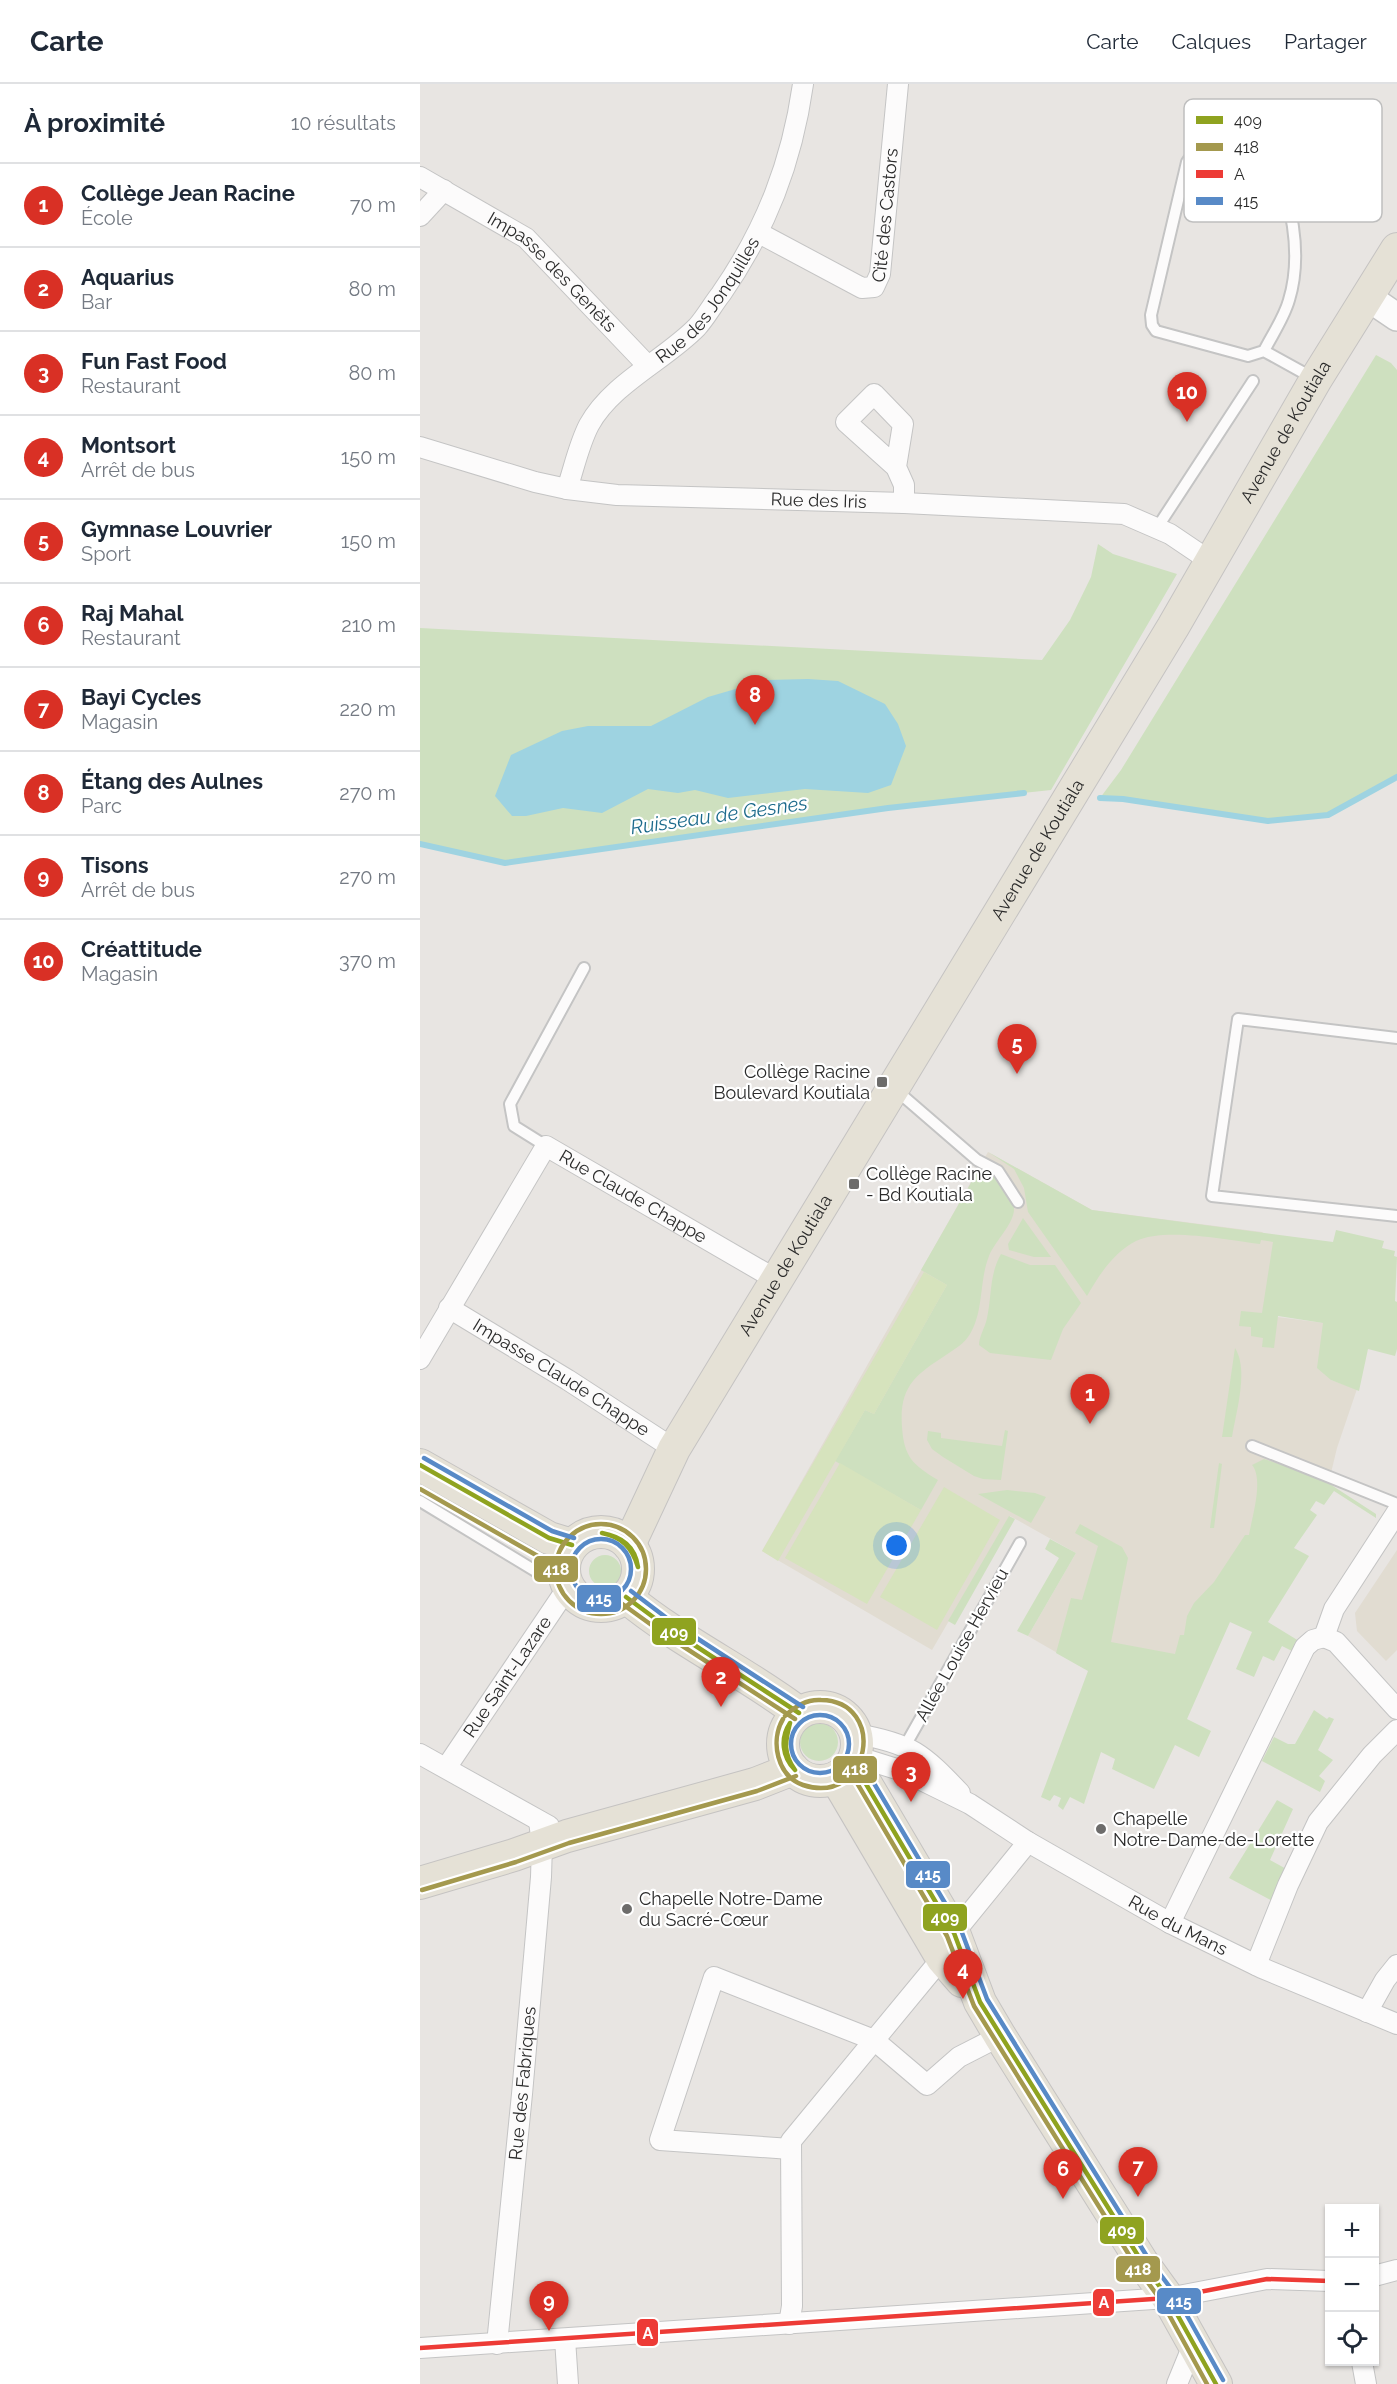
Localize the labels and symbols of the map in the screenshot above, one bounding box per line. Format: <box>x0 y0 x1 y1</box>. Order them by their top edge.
legend <box>1184 99 1382 222</box>
text: 409 <box>1234 111 1262 130</box>
text: 418 <box>1234 138 1259 157</box>
street label: Cité des Castors <box>866 147 902 286</box>
text: A <box>1234 165 1245 184</box>
text: 415 <box>1234 192 1259 211</box>
street label: Impasse des Genêts <box>484 207 621 336</box>
street label: Rue des Jonquilles <box>651 233 764 367</box>
street label: Avenue de Koutiala <box>1236 356 1335 507</box>
pin: 10 <box>1168 372 1206 422</box>
street label: Rue des Iris <box>770 488 867 512</box>
pin: 8 <box>736 676 774 725</box>
street label: Avenue de Koutiala <box>987 775 1088 924</box>
water label: Ruisseau de Gesnes <box>629 791 810 839</box>
pin: 5 <box>998 1024 1036 1074</box>
place label: Collège Racine Boulevard Koutiala <box>713 1061 870 1103</box>
marker: Collège Racine Boulevard Koutiala <box>875 1075 889 1089</box>
street label: Rue Claude Chappe <box>556 1145 711 1247</box>
place label: Collège Racine - Bd Koutiala <box>866 1163 992 1205</box>
marker: Collège Racine - Bd Koutiala <box>847 1177 861 1191</box>
street label: Avenue de Koutiala <box>734 1191 836 1339</box>
street label: Impasse Claude Chappe <box>469 1314 654 1440</box>
pin: 1 <box>1070 1374 1110 1424</box>
your location <box>882 1531 911 1560</box>
line badge: 418 <box>533 1555 579 1583</box>
text: 418 <box>543 1560 569 1579</box>
street label: Allée Louise Hervieu <box>911 1564 1012 1725</box>
line badge: 415 <box>576 1584 622 1613</box>
text: 415 <box>586 1589 612 1608</box>
street label: Rue Saint-Lazare <box>459 1612 556 1741</box>
line badge: 409 <box>651 1617 697 1646</box>
text: 409 <box>660 1623 688 1642</box>
pin: 2 <box>702 1658 740 1707</box>
pin: 3 <box>892 1752 930 1802</box>
line badge: 418 <box>832 1755 878 1784</box>
text: 418 <box>842 1760 868 1779</box>
place label: Chapelle Notre-Dame-de-Lorette <box>1113 1808 1315 1850</box>
marker: Chapelle Notre-Dame-de-Lorette <box>1094 1822 1108 1836</box>
line badge: 415 <box>905 1860 951 1889</box>
text: 415 <box>915 1865 941 1884</box>
place label: Chapelle Notre-Dame du Sacré-Cœur <box>639 1888 823 1930</box>
street label: Rue du Mans <box>1125 1891 1231 1960</box>
marker: Chapelle Notre-Dame du Sacré-Cœur <box>620 1902 634 1916</box>
line badge: 409 <box>922 1903 968 1932</box>
text: 409 <box>931 1908 959 1927</box>
pin: 4 <box>944 1950 982 1999</box>
street label: Rue des Fabriques <box>504 2005 540 2161</box>
pin: 7 <box>1118 2148 1158 2197</box>
pin: 6 <box>1044 2150 1082 2199</box>
line badge: 409 <box>1099 2216 1145 2245</box>
text: 409 <box>1108 2221 1136 2240</box>
line badge: 418 <box>1115 2255 1161 2283</box>
text: 418 <box>1125 2260 1151 2279</box>
pin: 9 <box>530 2282 568 2331</box>
line badge: 415 <box>1156 2287 1202 2315</box>
line badge: A <box>1092 2288 1115 2317</box>
text: 415 <box>1166 2292 1192 2311</box>
text: A <box>1099 2293 1110 2312</box>
line badge: A <box>636 2318 659 2347</box>
text: A <box>643 2324 654 2343</box>

